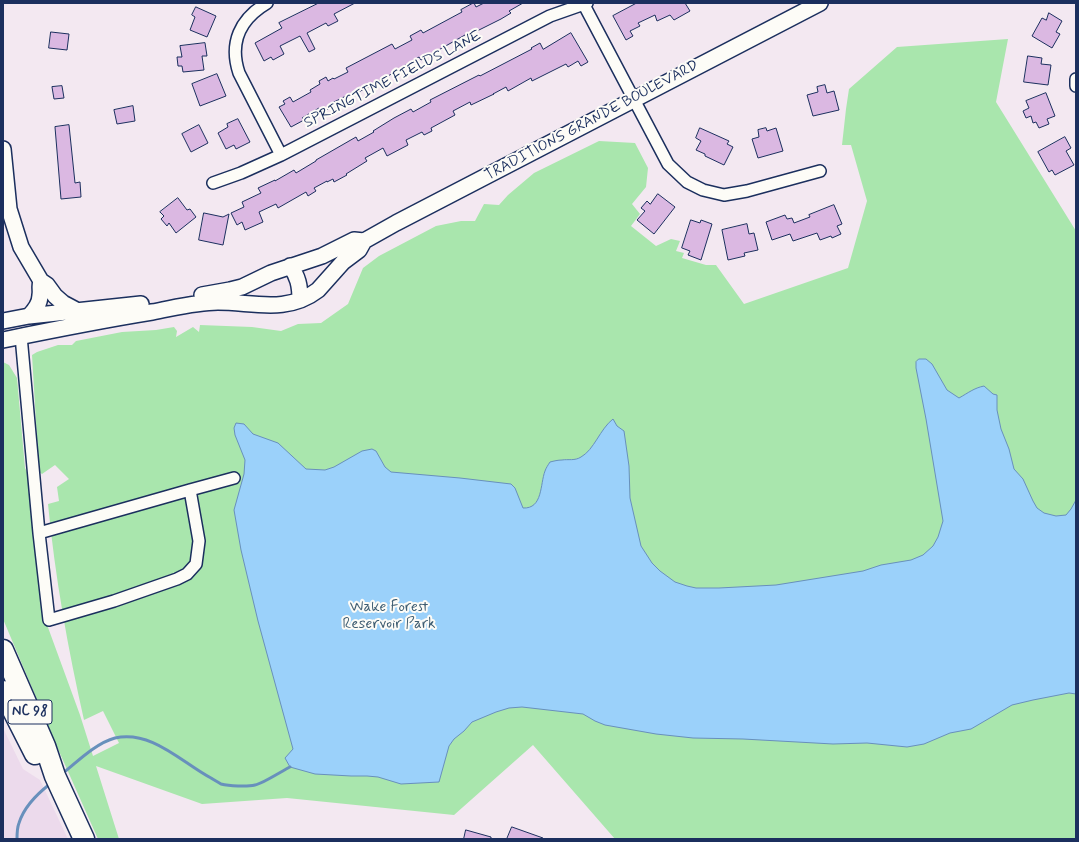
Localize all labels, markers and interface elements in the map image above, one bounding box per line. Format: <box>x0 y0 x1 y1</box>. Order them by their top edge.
street label: SPRINGTIME FIELDS LANE <box>301 27 485 133</box>
street label: TRADITIONS GRANDE BOULEVARD <box>482 57 702 185</box>
park label: Wake Forest Reservoir Park <box>343 599 435 634</box>
road number: NC 98 <box>8 700 52 724</box>

